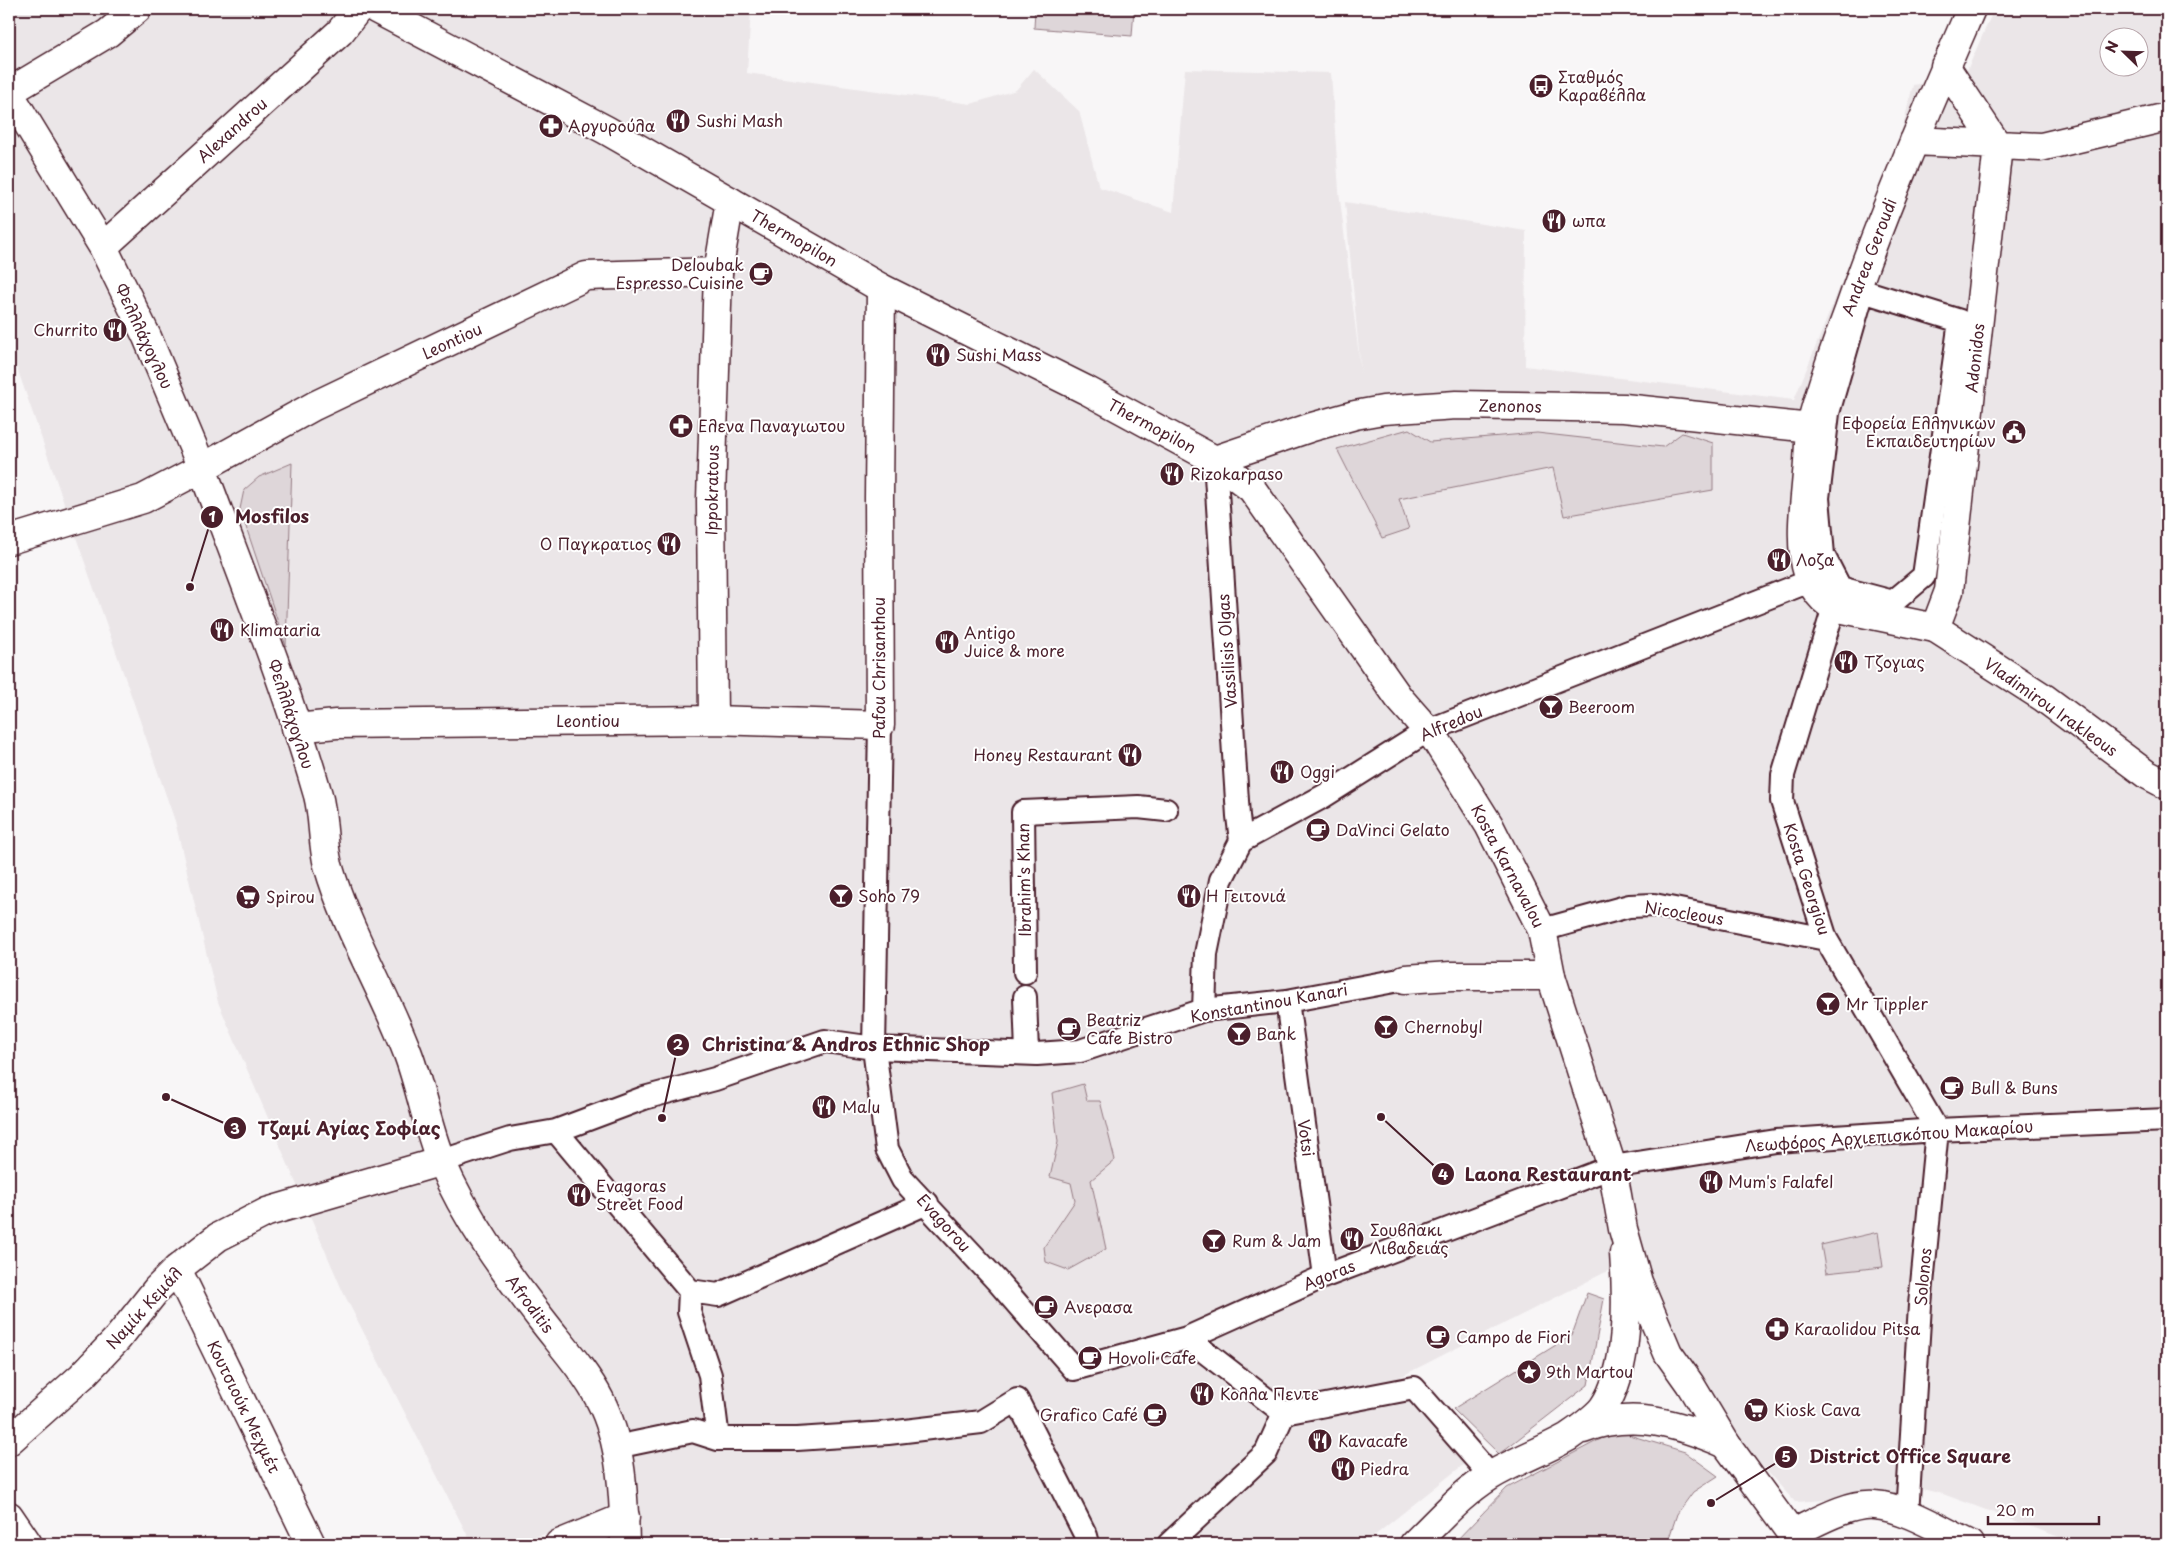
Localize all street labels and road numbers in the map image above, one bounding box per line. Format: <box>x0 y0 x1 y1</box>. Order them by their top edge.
street label: Alexandrou <box>191 91 272 167</box>
street label: Andrea Geroudi <box>1835 194 1902 319</box>
street label: Thermopilon <box>746 202 843 272</box>
street label: Φελλλάχογλου <box>110 279 180 393</box>
street label: Leontiou <box>418 316 486 364</box>
street label: Adonidos <box>1958 322 1990 394</box>
street label: Thermopilon <box>1104 392 1201 459</box>
street label: Zenonos <box>1478 392 1542 418</box>
street label: Ippokratous <box>698 444 724 536</box>
street label: Vassilisis Olgas <box>1210 593 1242 709</box>
street label: Pafou Chrisanthou <box>866 597 890 739</box>
street label: Vladimirou Irakleous <box>1980 651 2123 761</box>
street label: Φελλλάχογλου <box>263 656 321 772</box>
street label: Alfredou <box>1415 698 1486 746</box>
street label: Leontiou <box>556 708 620 732</box>
street label: Kosta Karnavalou <box>1466 799 1552 932</box>
street label: Kosta Georgiou <box>1779 820 1837 938</box>
street label: Ibrahim's Khan <box>1010 823 1036 937</box>
street label: Nicocleous <box>1643 894 1726 930</box>
street label: Konstantinou Kanari <box>1188 976 1350 1028</box>
street label: Λεωφόρος Αρχιεπισκόπου Μακαρίου <box>1744 1113 2034 1157</box>
street label: Votsi <box>1293 1118 1321 1158</box>
street label: Evagorou <box>912 1188 977 1257</box>
street label: Solonos <box>1908 1247 1936 1307</box>
street label: Agoras <box>1299 1253 1358 1295</box>
street label: Ναμίκ Κεμάλ <box>100 1261 187 1354</box>
street label: Afroditis <box>501 1269 561 1337</box>
street label: Κουτσιούκ Μεχμέτ <box>202 1336 288 1477</box>

